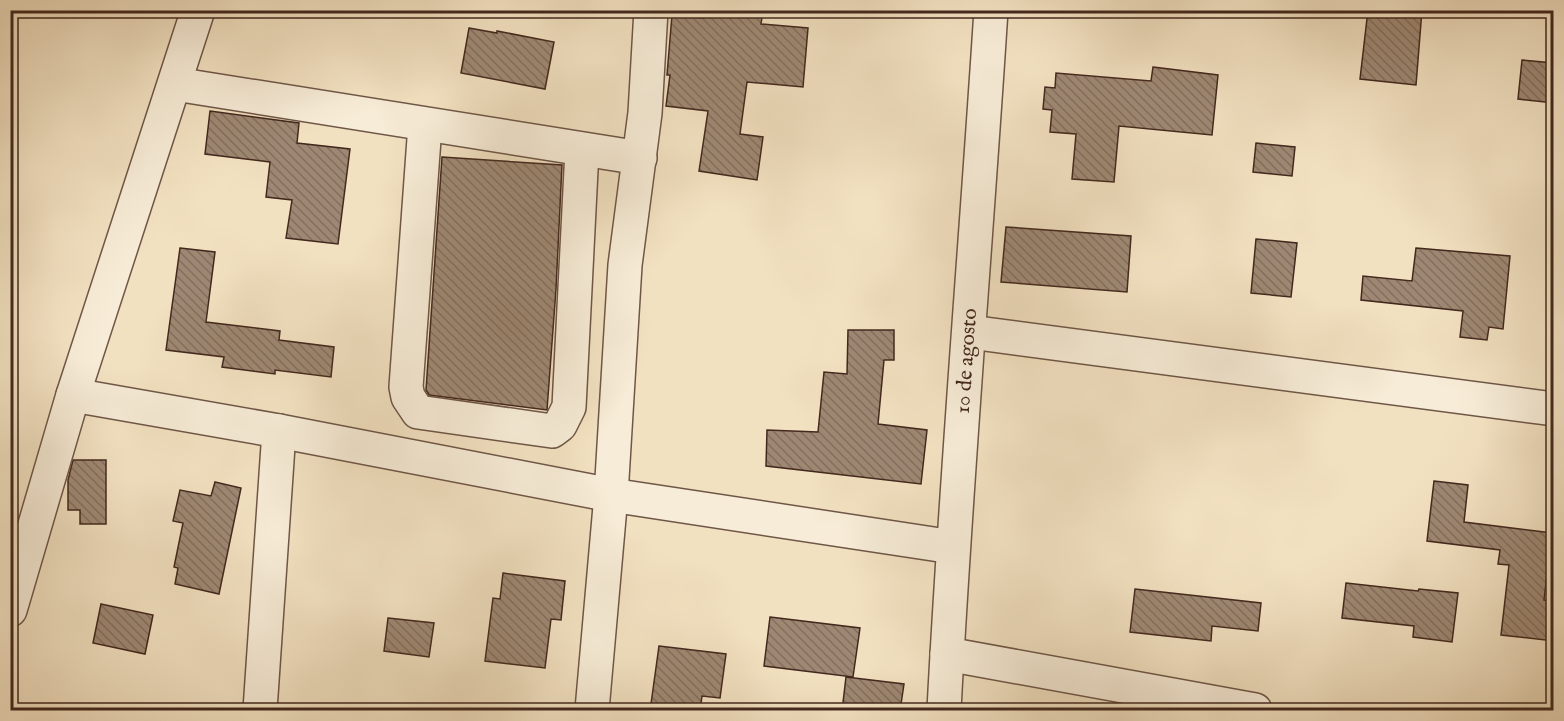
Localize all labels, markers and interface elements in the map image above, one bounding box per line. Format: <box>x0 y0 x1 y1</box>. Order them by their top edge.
street label: 10 de agosto <box>950 307 984 415</box>

